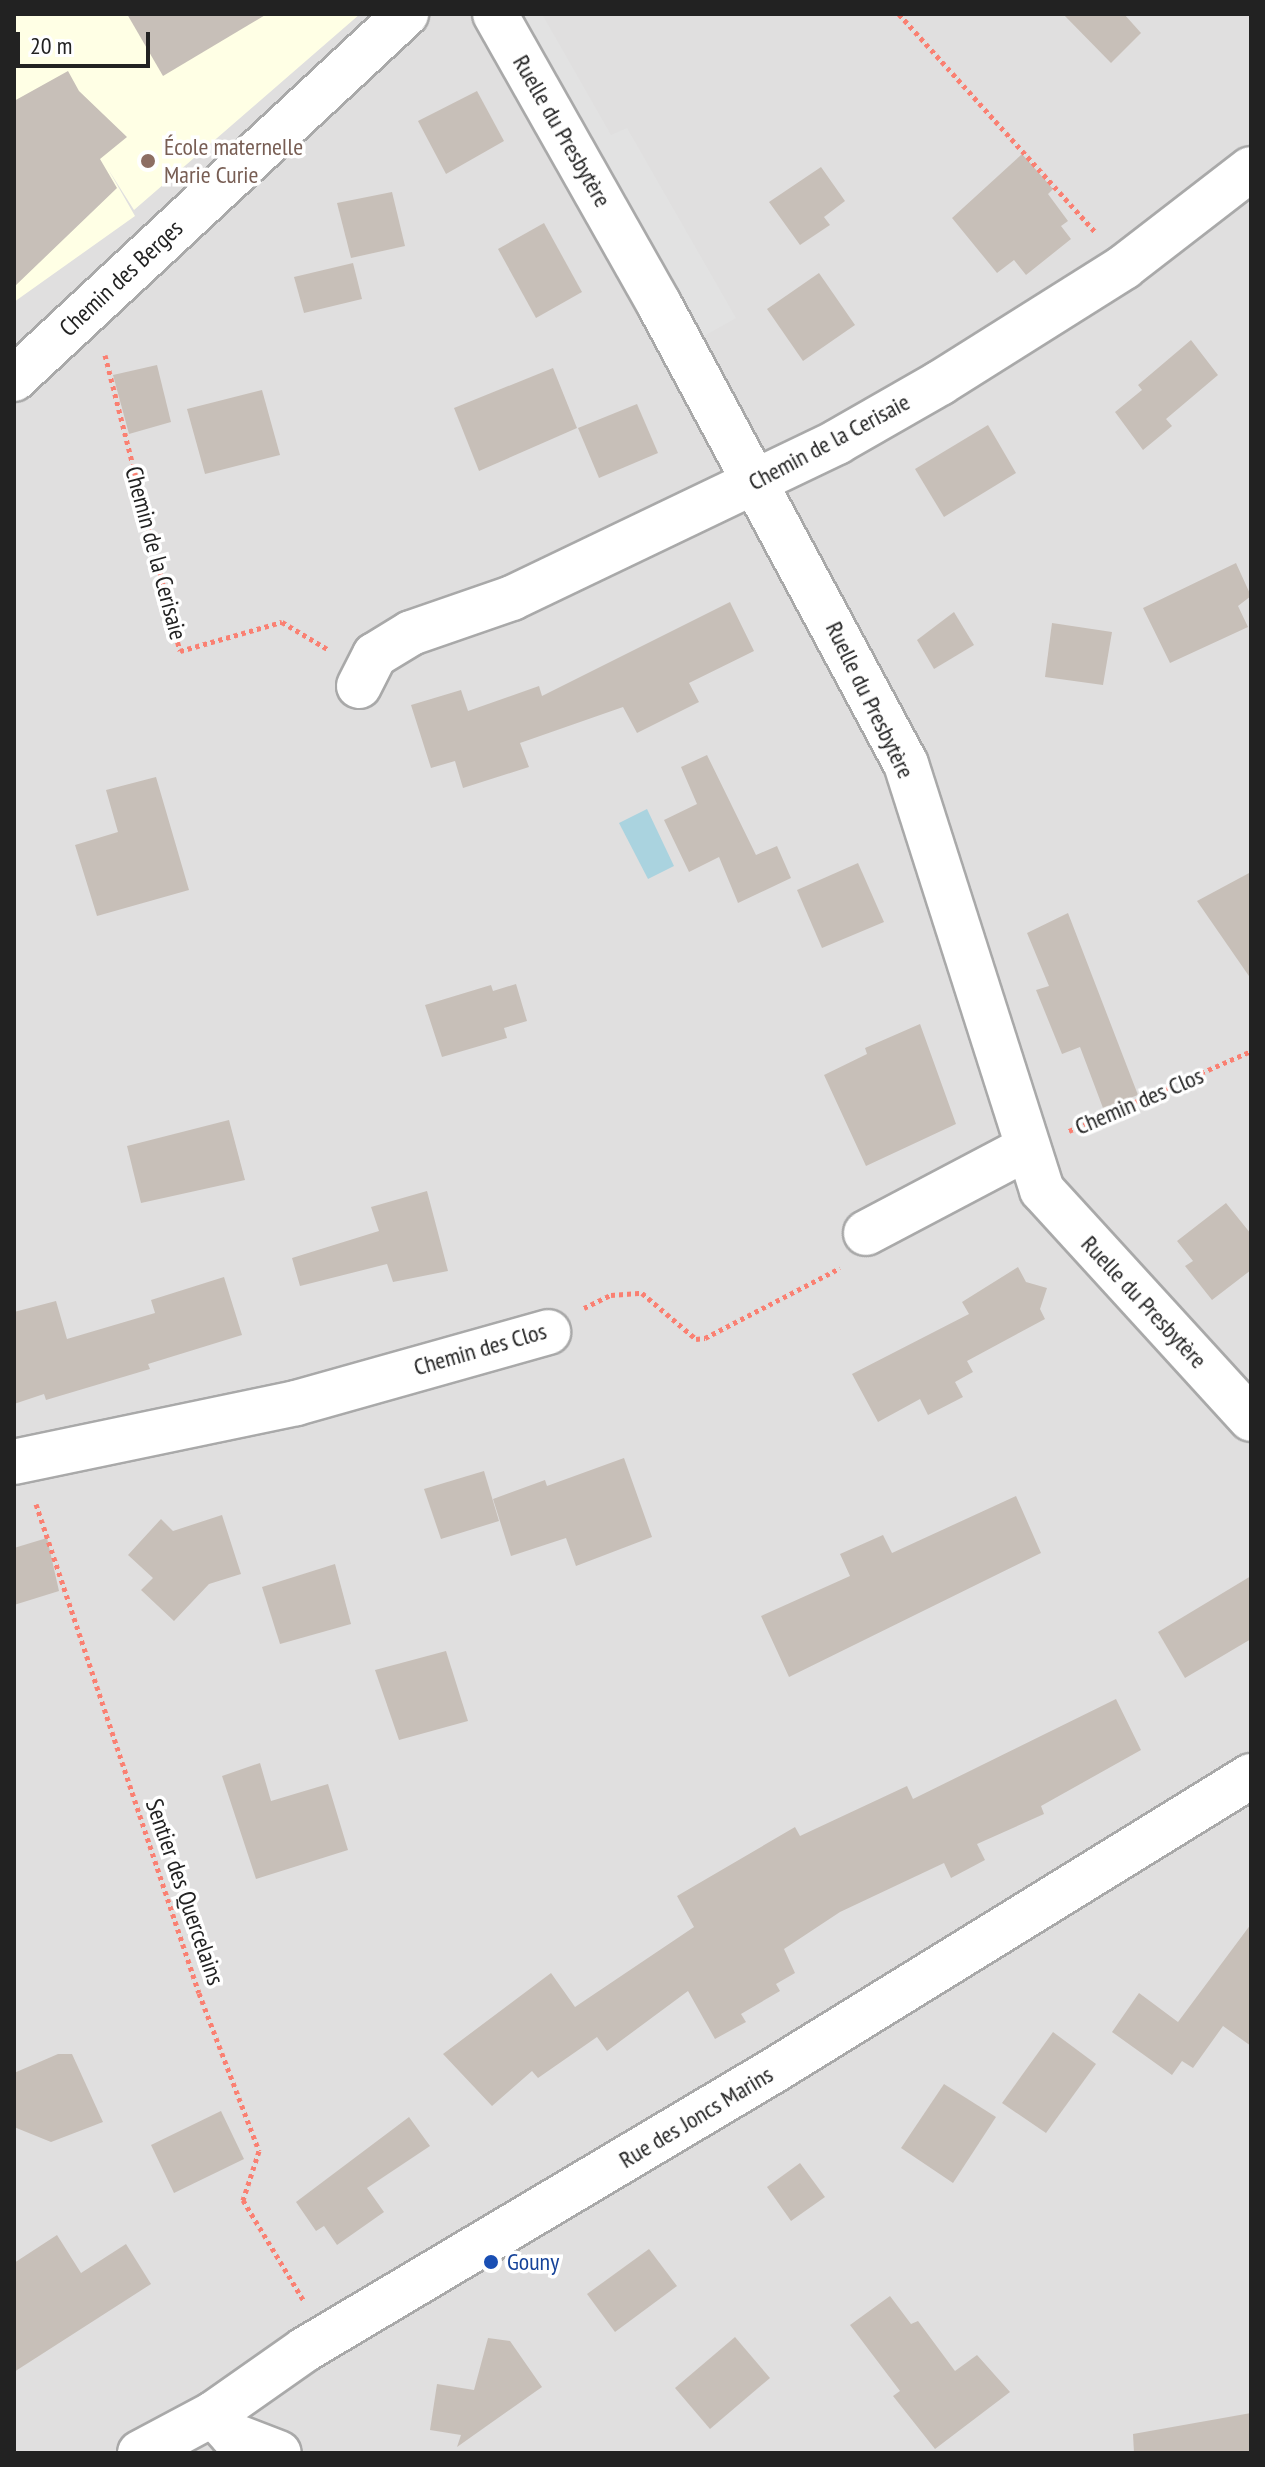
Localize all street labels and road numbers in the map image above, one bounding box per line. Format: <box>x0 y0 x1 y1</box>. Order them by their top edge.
street label: Ruelle du Presbytère <box>507 50 617 212</box>
street label: Chemin des Berges <box>54 214 188 342</box>
street label: Chemin de la Cerisaie <box>743 387 915 497</box>
street label: Chemin de la Cerisaie <box>119 463 193 643</box>
street label: Ruelle du Presbytère <box>820 617 920 783</box>
street label: Chemin des Clos <box>1071 1061 1207 1141</box>
street label: Ruelle du Presbytère <box>1075 1230 1213 1374</box>
street label: Chemin des Clos <box>410 1316 550 1382</box>
street label: Sentier des Quercelains <box>140 1795 230 1989</box>
street label: Rue des Joncs Marins <box>614 2060 778 2174</box>

